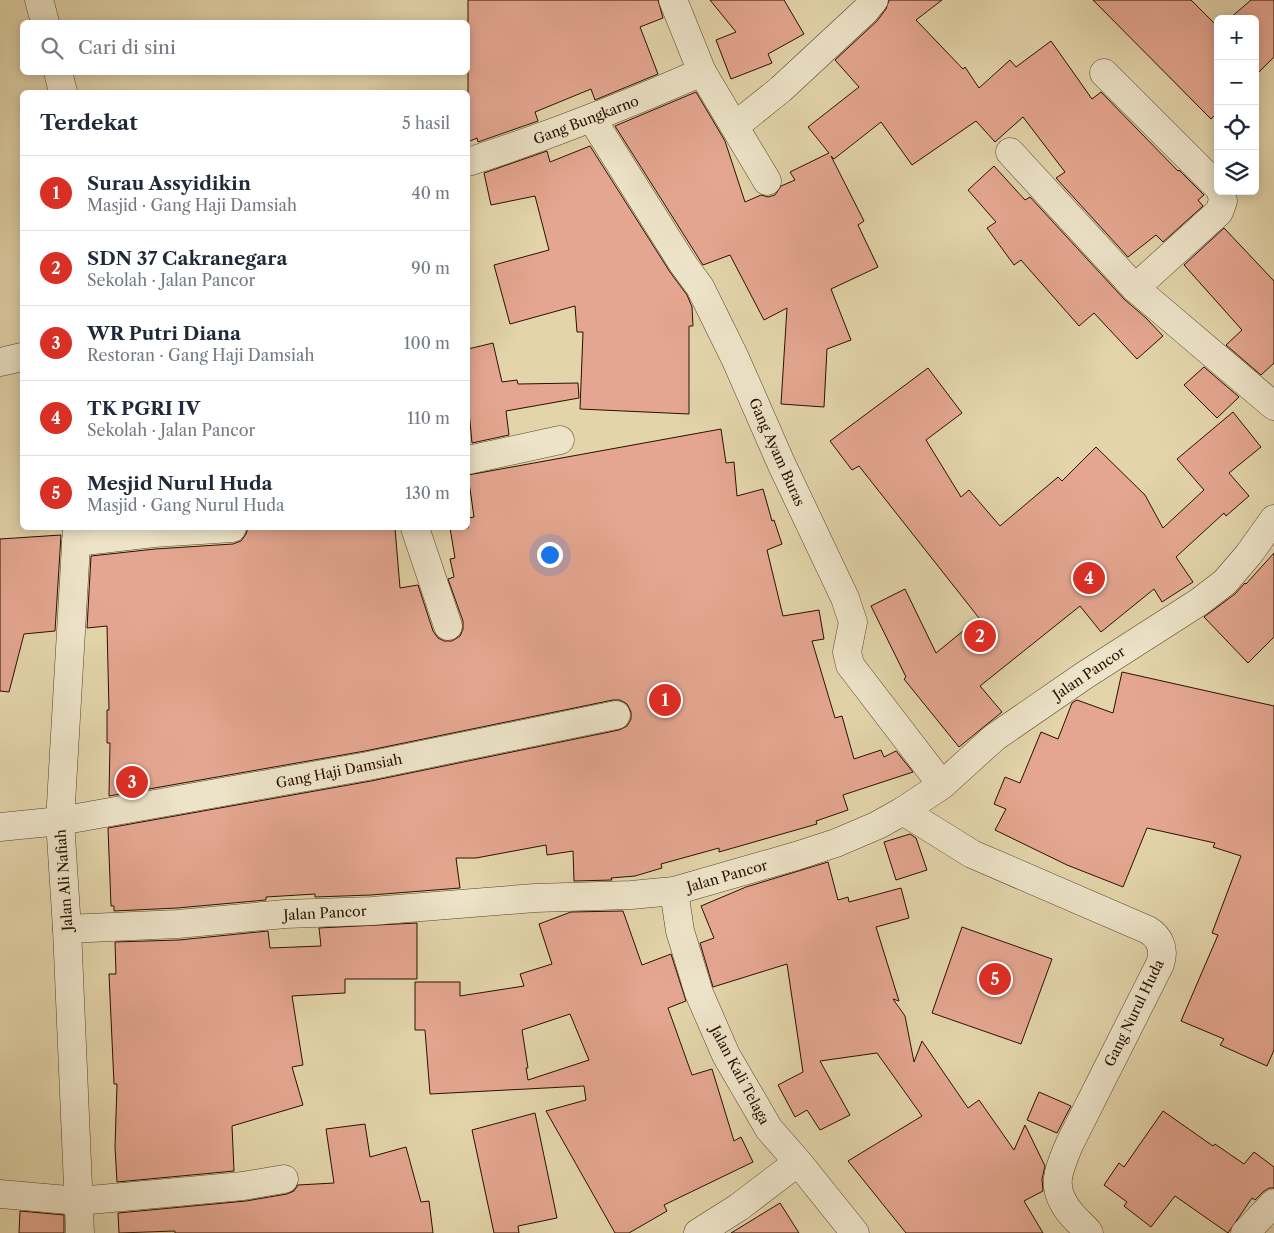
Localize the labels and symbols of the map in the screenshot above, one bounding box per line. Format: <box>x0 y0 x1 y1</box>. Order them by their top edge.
street label: Gang Bungkarno <box>531 92 641 148</box>
street label: Gang Ayam Buras <box>745 395 809 509</box>
your location <box>537 542 563 568</box>
pin: 4 <box>1073 559 1105 597</box>
pin: 2 <box>964 617 996 655</box>
street label: Jalan Pancor <box>1048 642 1129 705</box>
pin: 1 <box>649 681 681 719</box>
street label: Gang Haji Damsiah <box>274 750 404 792</box>
pin: 3 <box>116 763 148 801</box>
street label: Jalan Ali Nafiah <box>51 828 77 933</box>
street label: Jalan Pancor <box>683 856 770 897</box>
street label: Jalan Pancor <box>281 902 367 924</box>
street label: Gang Nurul Huda <box>1100 956 1168 1070</box>
pin: 5 <box>979 960 1011 998</box>
street label: Jalan Kali Telaga <box>705 1021 774 1128</box>

